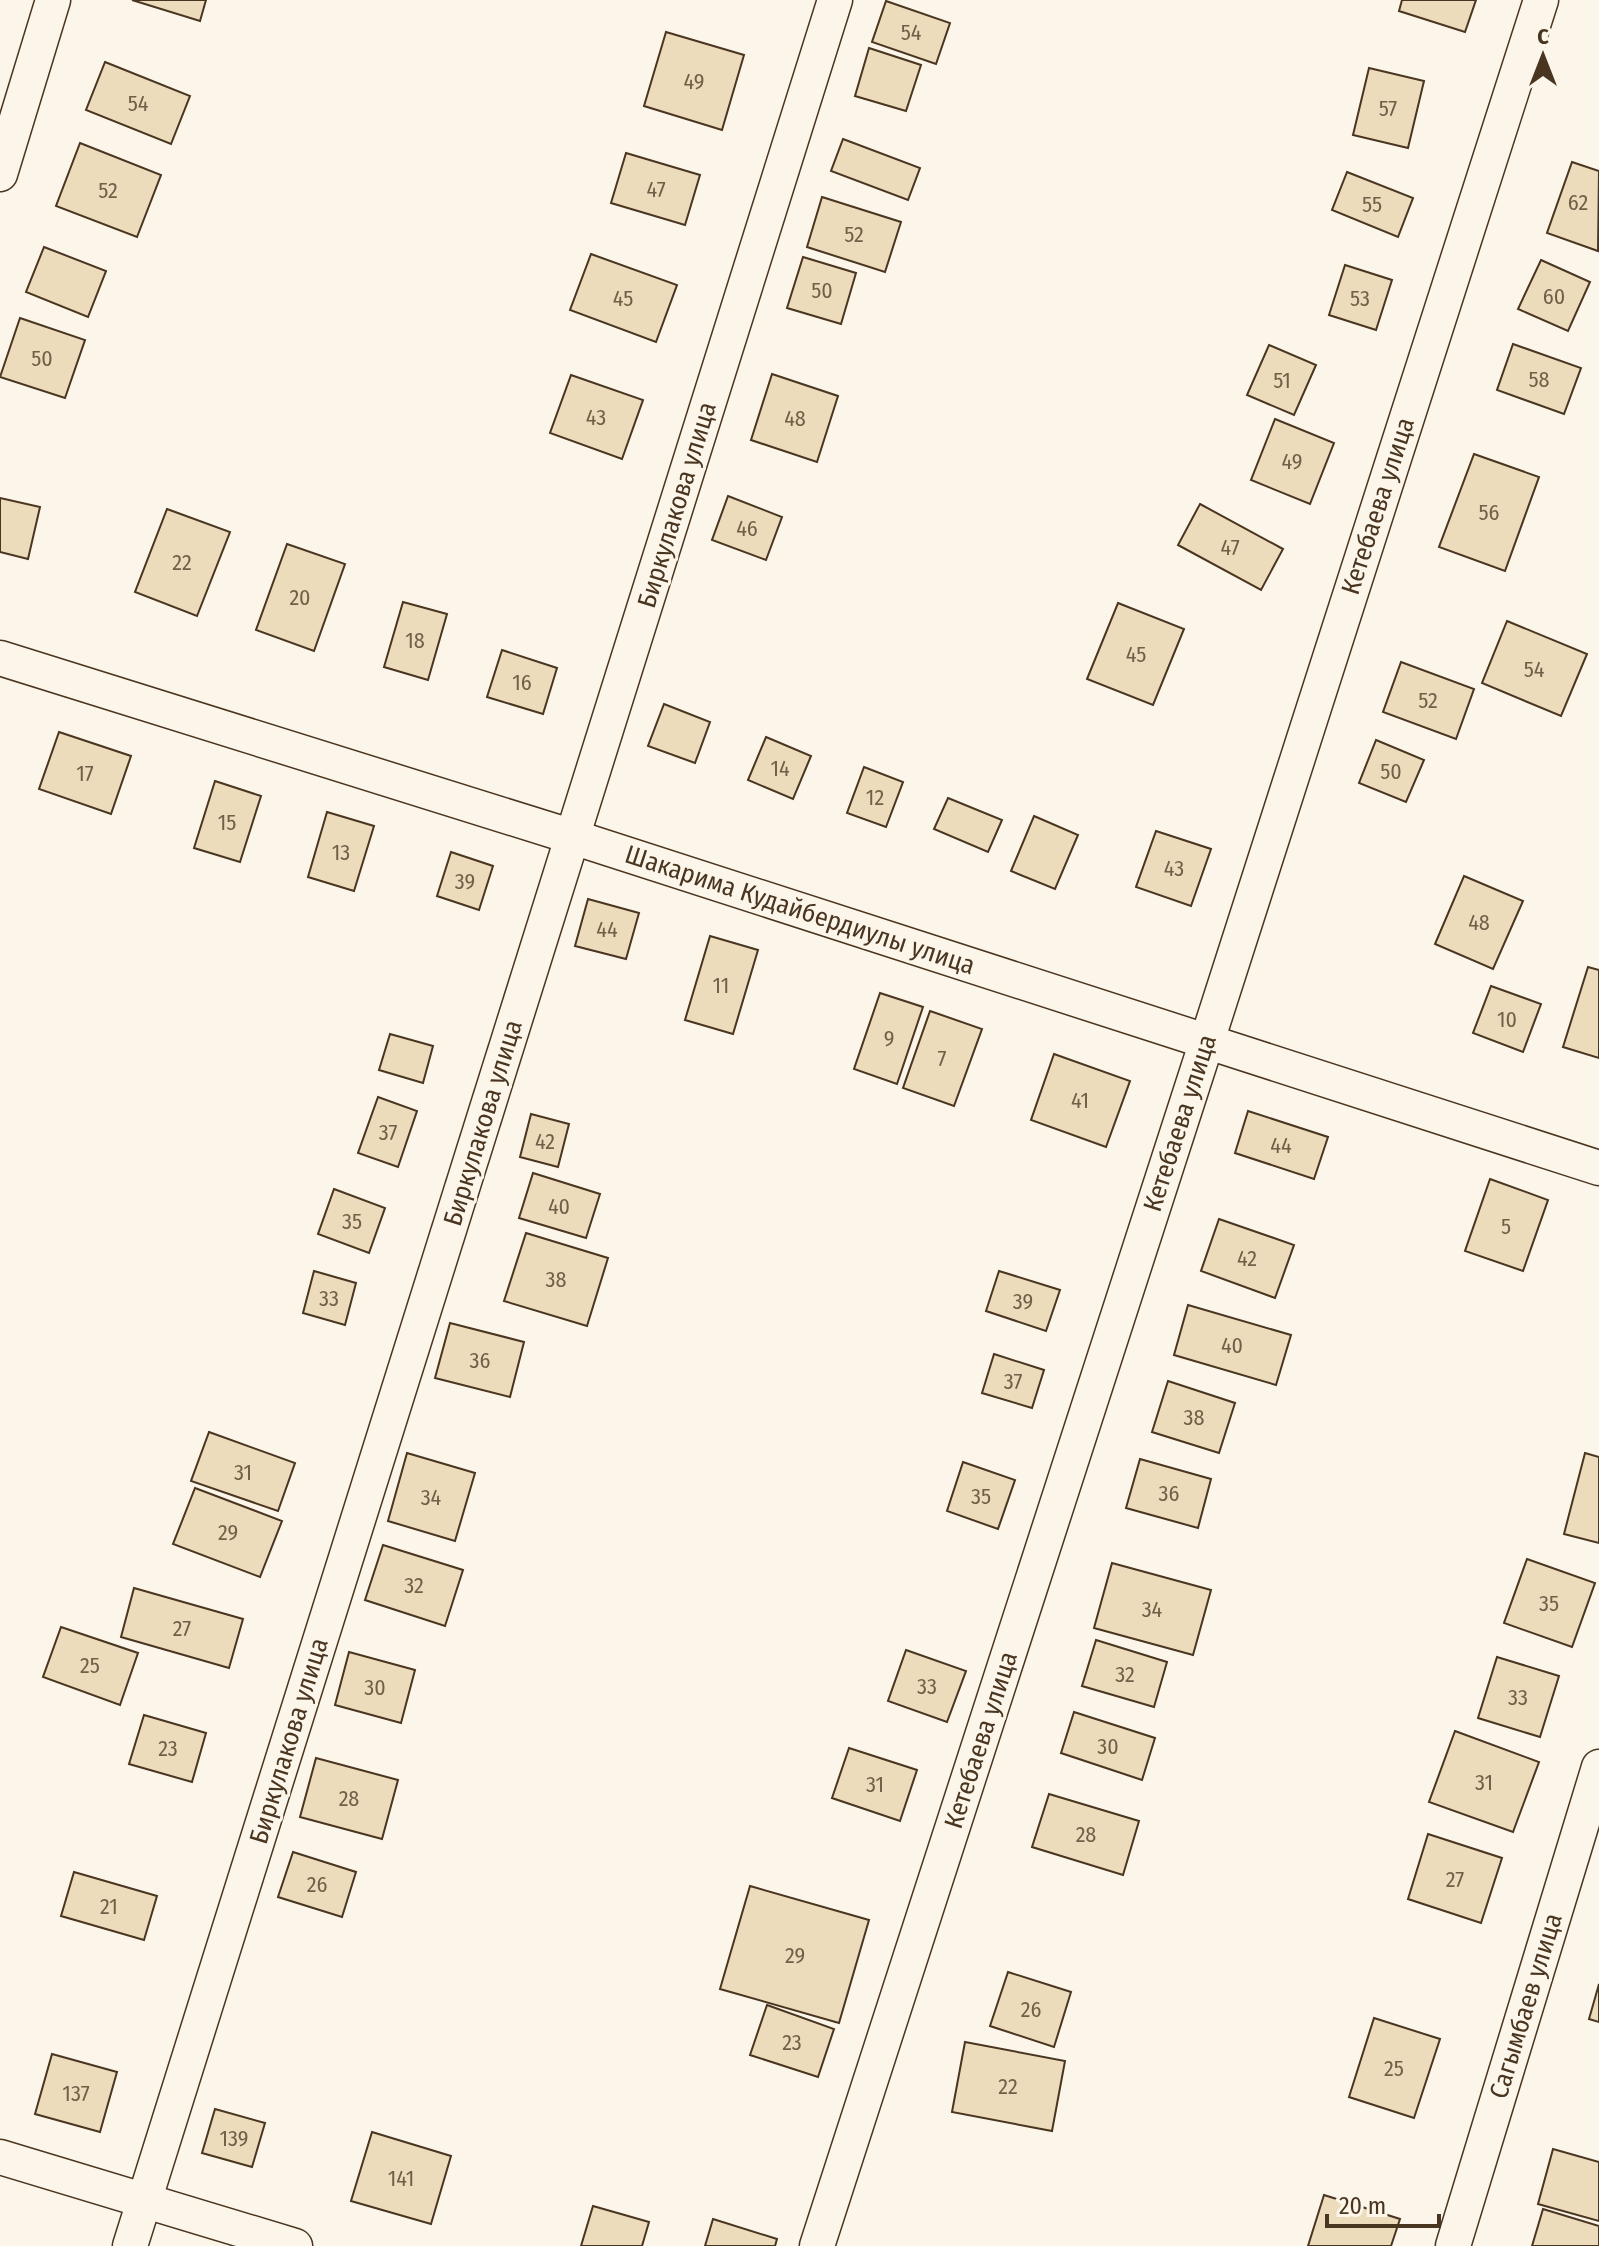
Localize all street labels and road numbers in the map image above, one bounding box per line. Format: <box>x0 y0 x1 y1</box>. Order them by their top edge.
street label: Биркулакова улица <box>631 398 723 612</box>
street label: Кетебаева улица <box>1335 414 1421 598</box>
street label: Шакарима Кудайбердиулы улица <box>621 839 979 981</box>
street label: Биркулакова улица <box>437 1016 529 1230</box>
street label: Кетебаева улица <box>1137 1031 1223 1215</box>
street label: Биркулакова улица <box>243 1634 335 1848</box>
street label: Кетебаева улица <box>938 1648 1024 1832</box>
street label: Сагымбаев улица <box>1483 1910 1569 2102</box>

